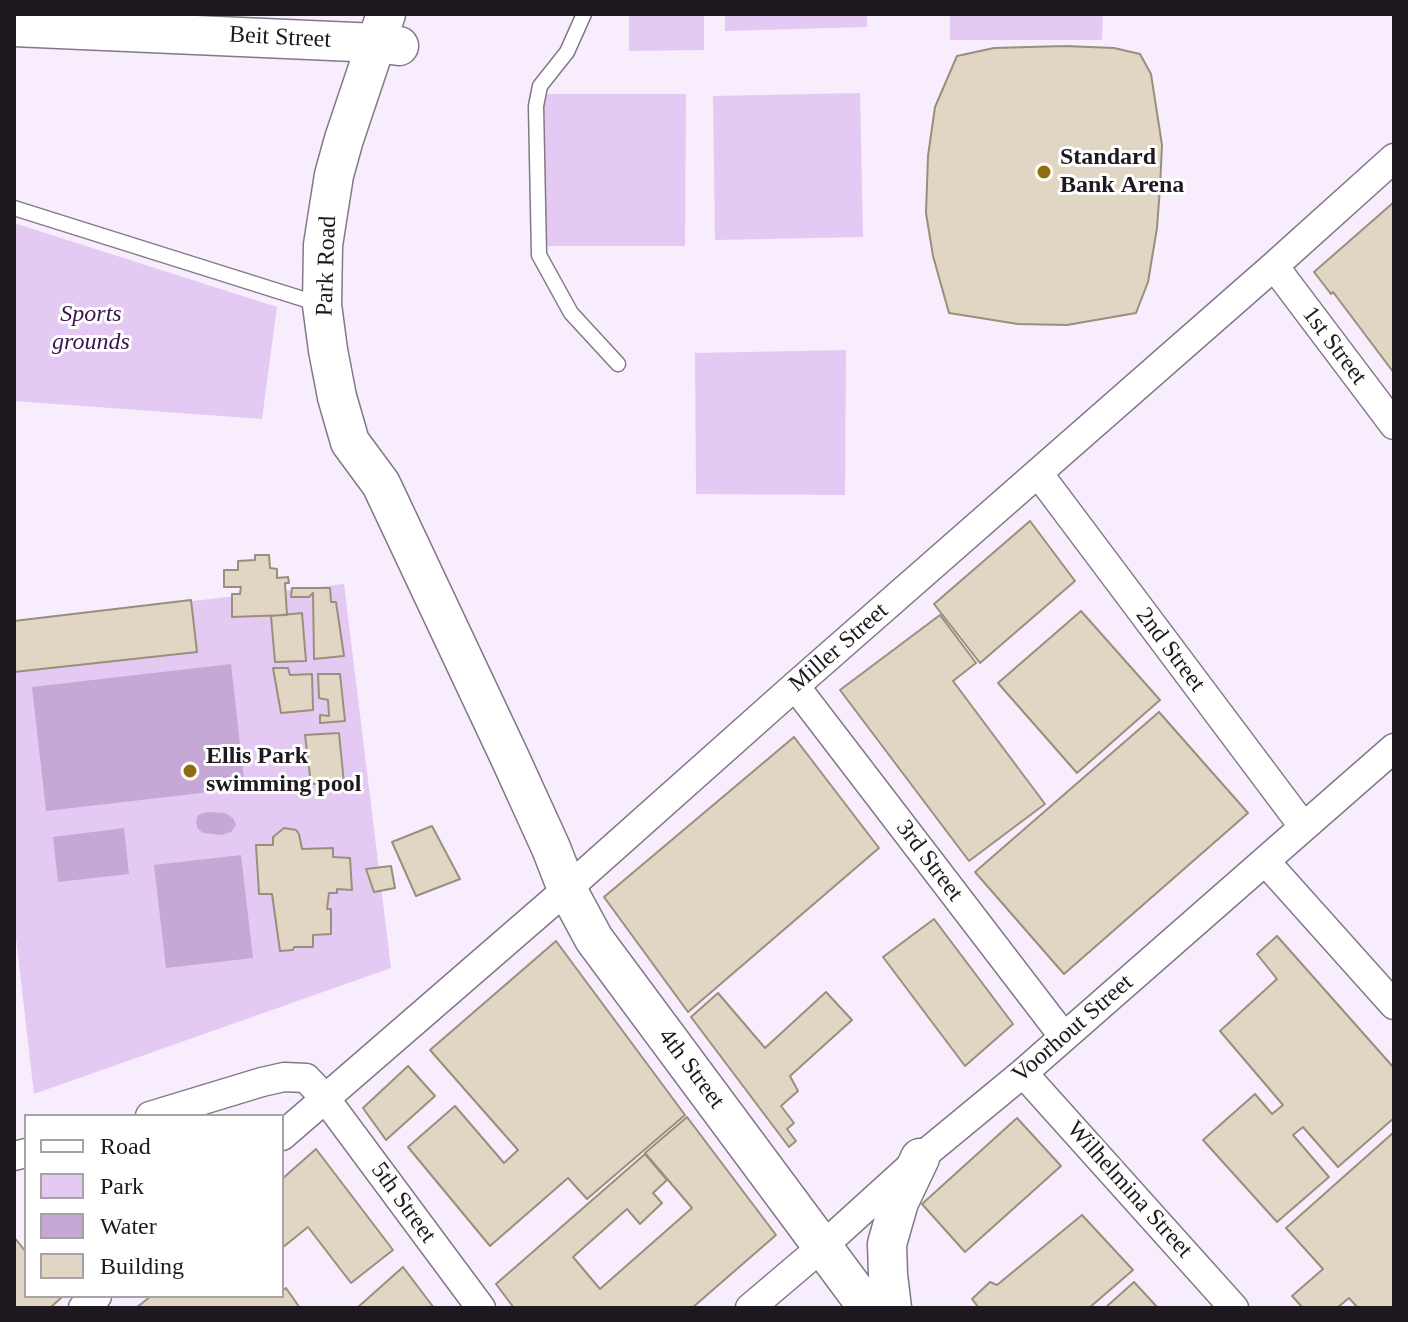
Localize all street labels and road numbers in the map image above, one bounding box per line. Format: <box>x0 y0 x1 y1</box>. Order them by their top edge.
street label: Beit Street <box>228 21 332 55</box>
street label: Park Road <box>311 215 343 317</box>
street label: 1st Street <box>1295 301 1373 391</box>
street label: Miller Street <box>784 597 894 699</box>
street label: 2nd Street <box>1129 602 1211 698</box>
street label: 3rd Street <box>889 815 969 907</box>
street label: Voorhout Street <box>1007 969 1139 1089</box>
street label: 4th Street <box>652 1023 730 1115</box>
street label: Wilhelmina Street <box>1060 1116 1198 1264</box>
street label: 5th Street <box>364 1157 442 1249</box>

